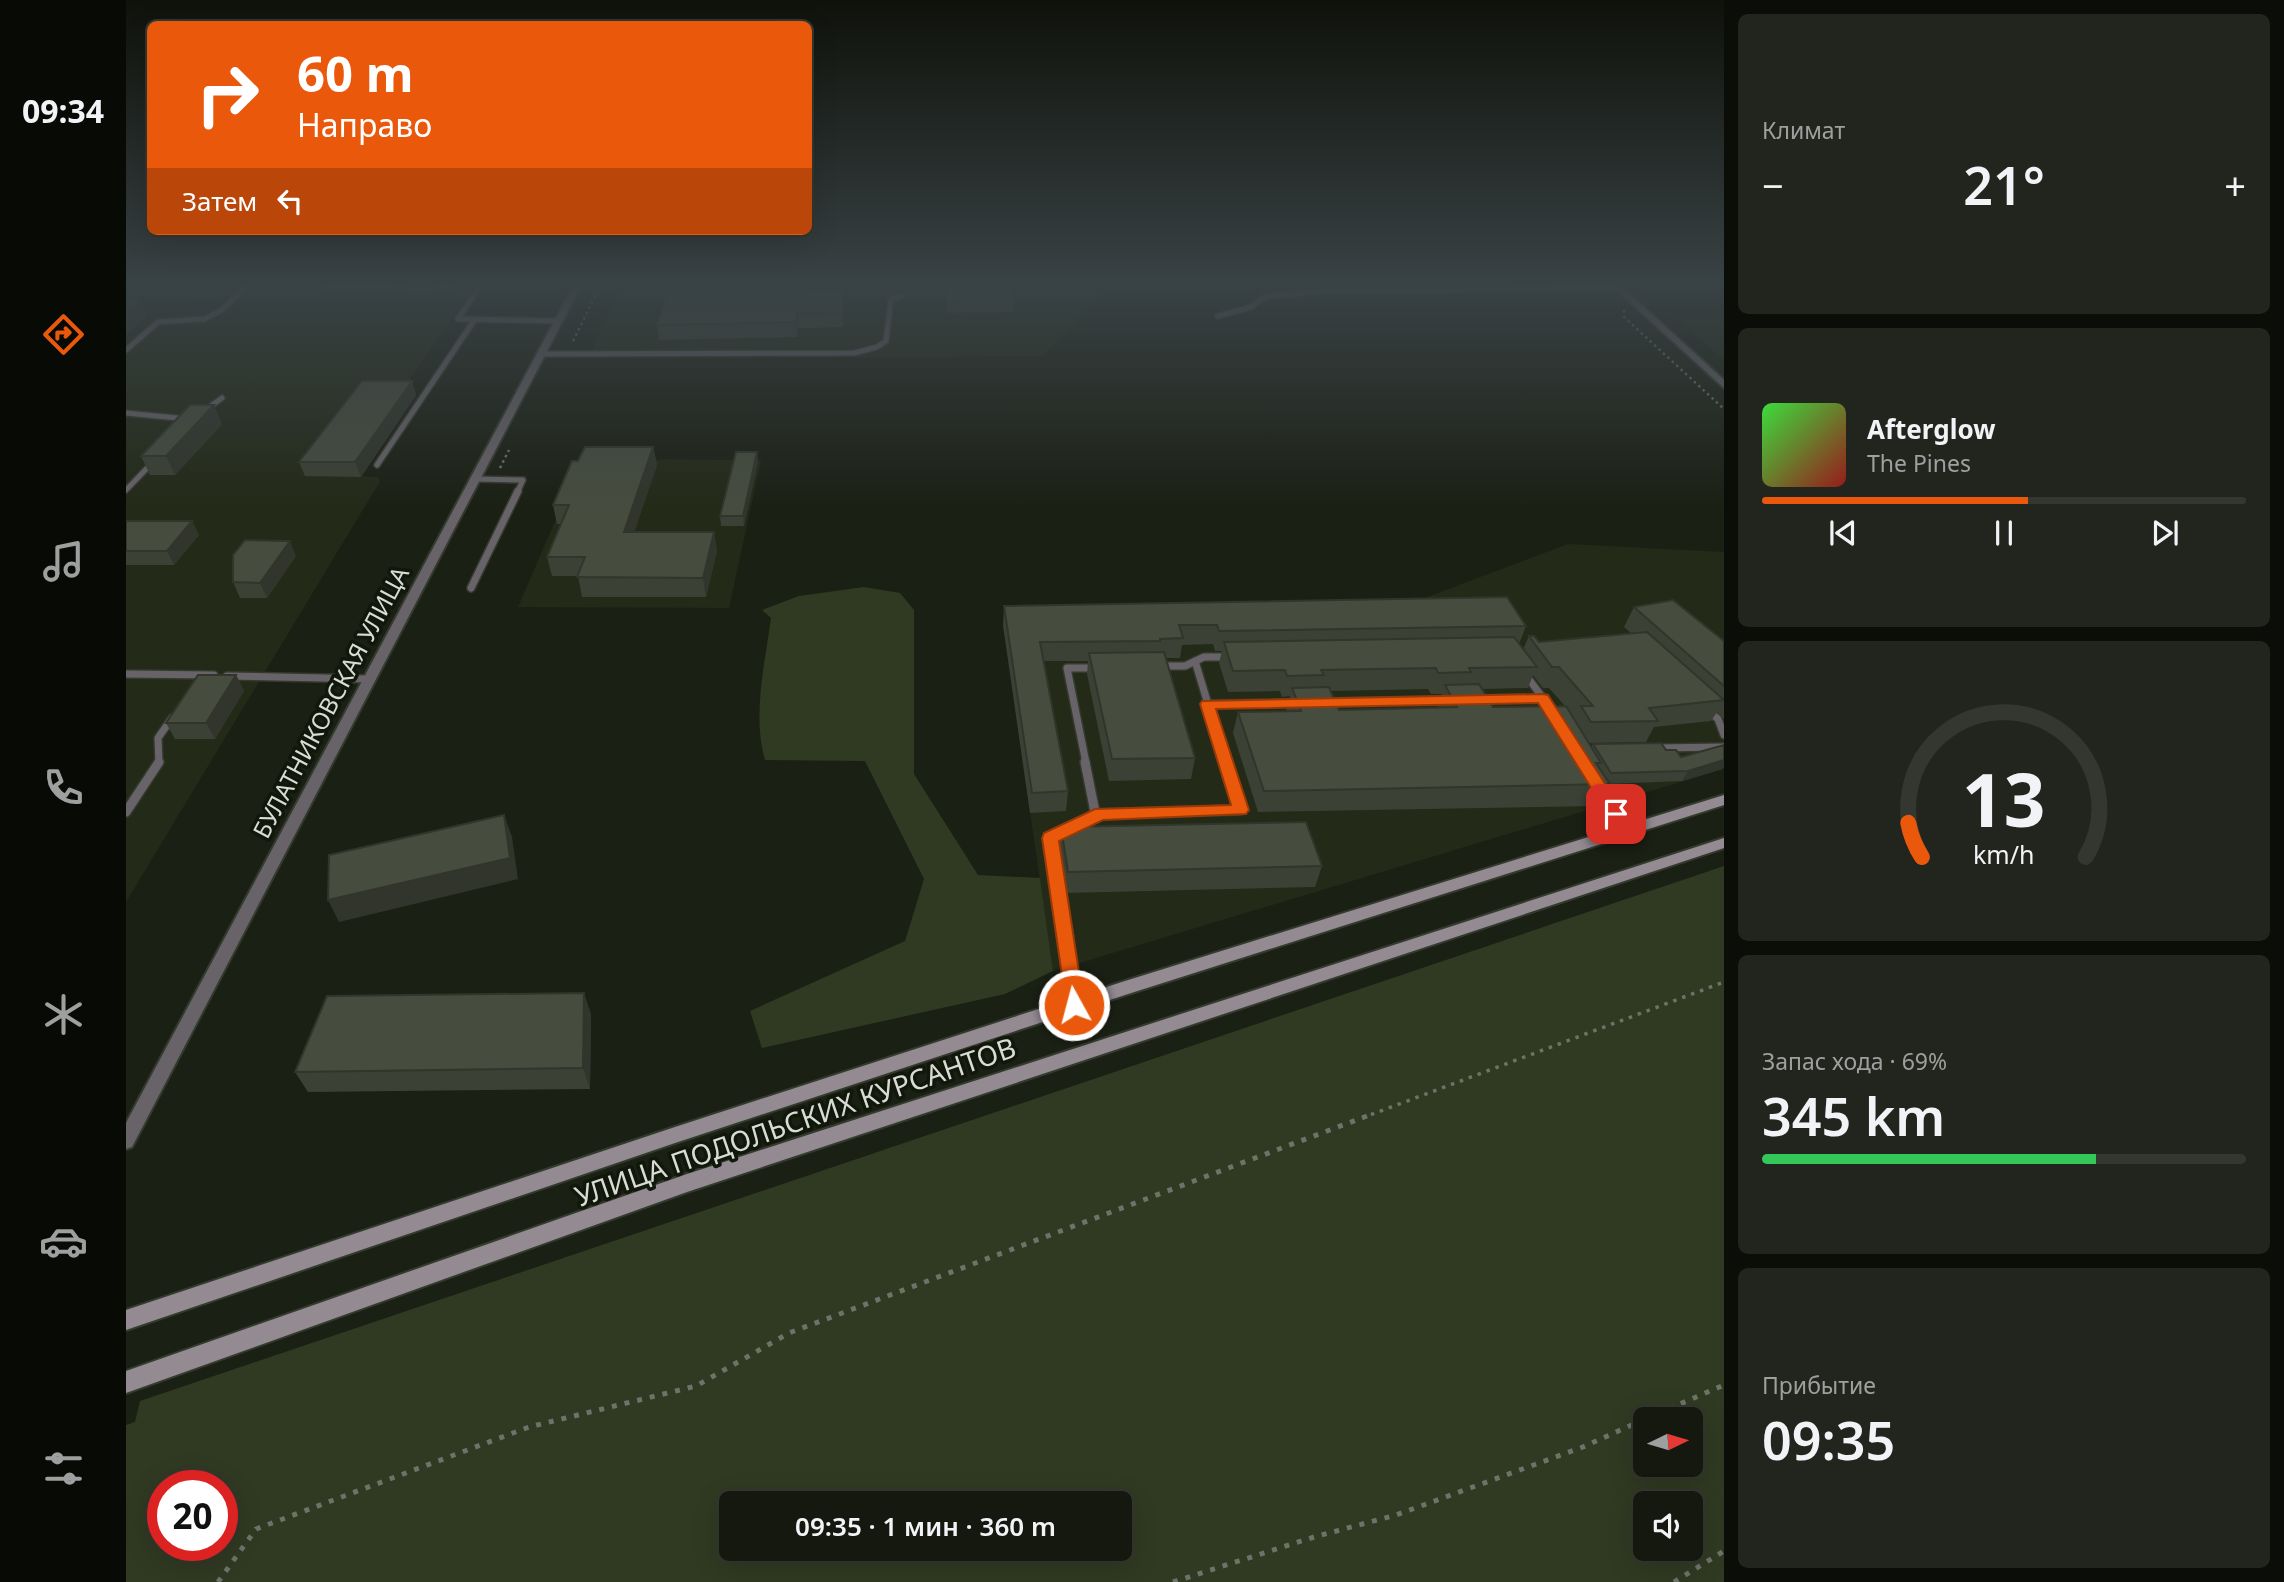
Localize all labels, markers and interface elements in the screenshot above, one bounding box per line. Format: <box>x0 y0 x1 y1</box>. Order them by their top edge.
text: 60 m <box>297 40 414 106</box>
icon: right <box>182 49 273 140</box>
text: 09:34 <box>22 89 104 132</box>
text: Направо <box>297 103 432 146</box>
text: Климат <box>1762 114 1845 146</box>
text: 21° <box>1963 149 2045 220</box>
text: − <box>1762 159 1784 211</box>
text: + <box>2224 159 2246 211</box>
icon: left <box>271 182 309 220</box>
text: Затем <box>182 183 257 219</box>
icon: directions <box>39 310 88 359</box>
text: Afterglow <box>1867 411 1995 447</box>
text: The Pines <box>1867 447 1971 479</box>
icon: previous <box>1824 514 1862 552</box>
icon: pause <box>1985 514 2023 552</box>
icon: next <box>2146 514 2184 552</box>
icon: music <box>39 537 88 586</box>
street label: БУЛАТНИКОВСКАЯ УЛИЦА <box>244 560 416 844</box>
text: 13 <box>1962 749 2046 848</box>
icon: phone <box>39 763 88 812</box>
pin <box>1586 784 1646 844</box>
icon: arrive <box>1597 795 1635 833</box>
text: km/h <box>1973 837 2035 871</box>
position arrow <box>1037 968 1111 1042</box>
icon: climate <box>39 990 88 1039</box>
street label: УЛИЦА ПОДОЛЬСКИХ КУРСАНТОВ <box>569 1028 1021 1214</box>
text: Запас хода · 69% <box>1762 1045 1947 1077</box>
text: 345 km <box>1762 1080 1945 1151</box>
icon: car <box>39 1217 88 1266</box>
text: Прибытие <box>1762 1369 1876 1401</box>
text: 09:35 <box>1762 1404 1895 1475</box>
north arrow <box>1633 1407 1703 1477</box>
map controls <box>1633 1407 1703 1561</box>
icon: filters <box>39 1444 88 1493</box>
speed limit sign: 20 <box>147 1470 238 1561</box>
button: sound <box>1633 1491 1703 1561</box>
text: 09:35 · 1 мин · 360 m <box>795 1508 1056 1544</box>

